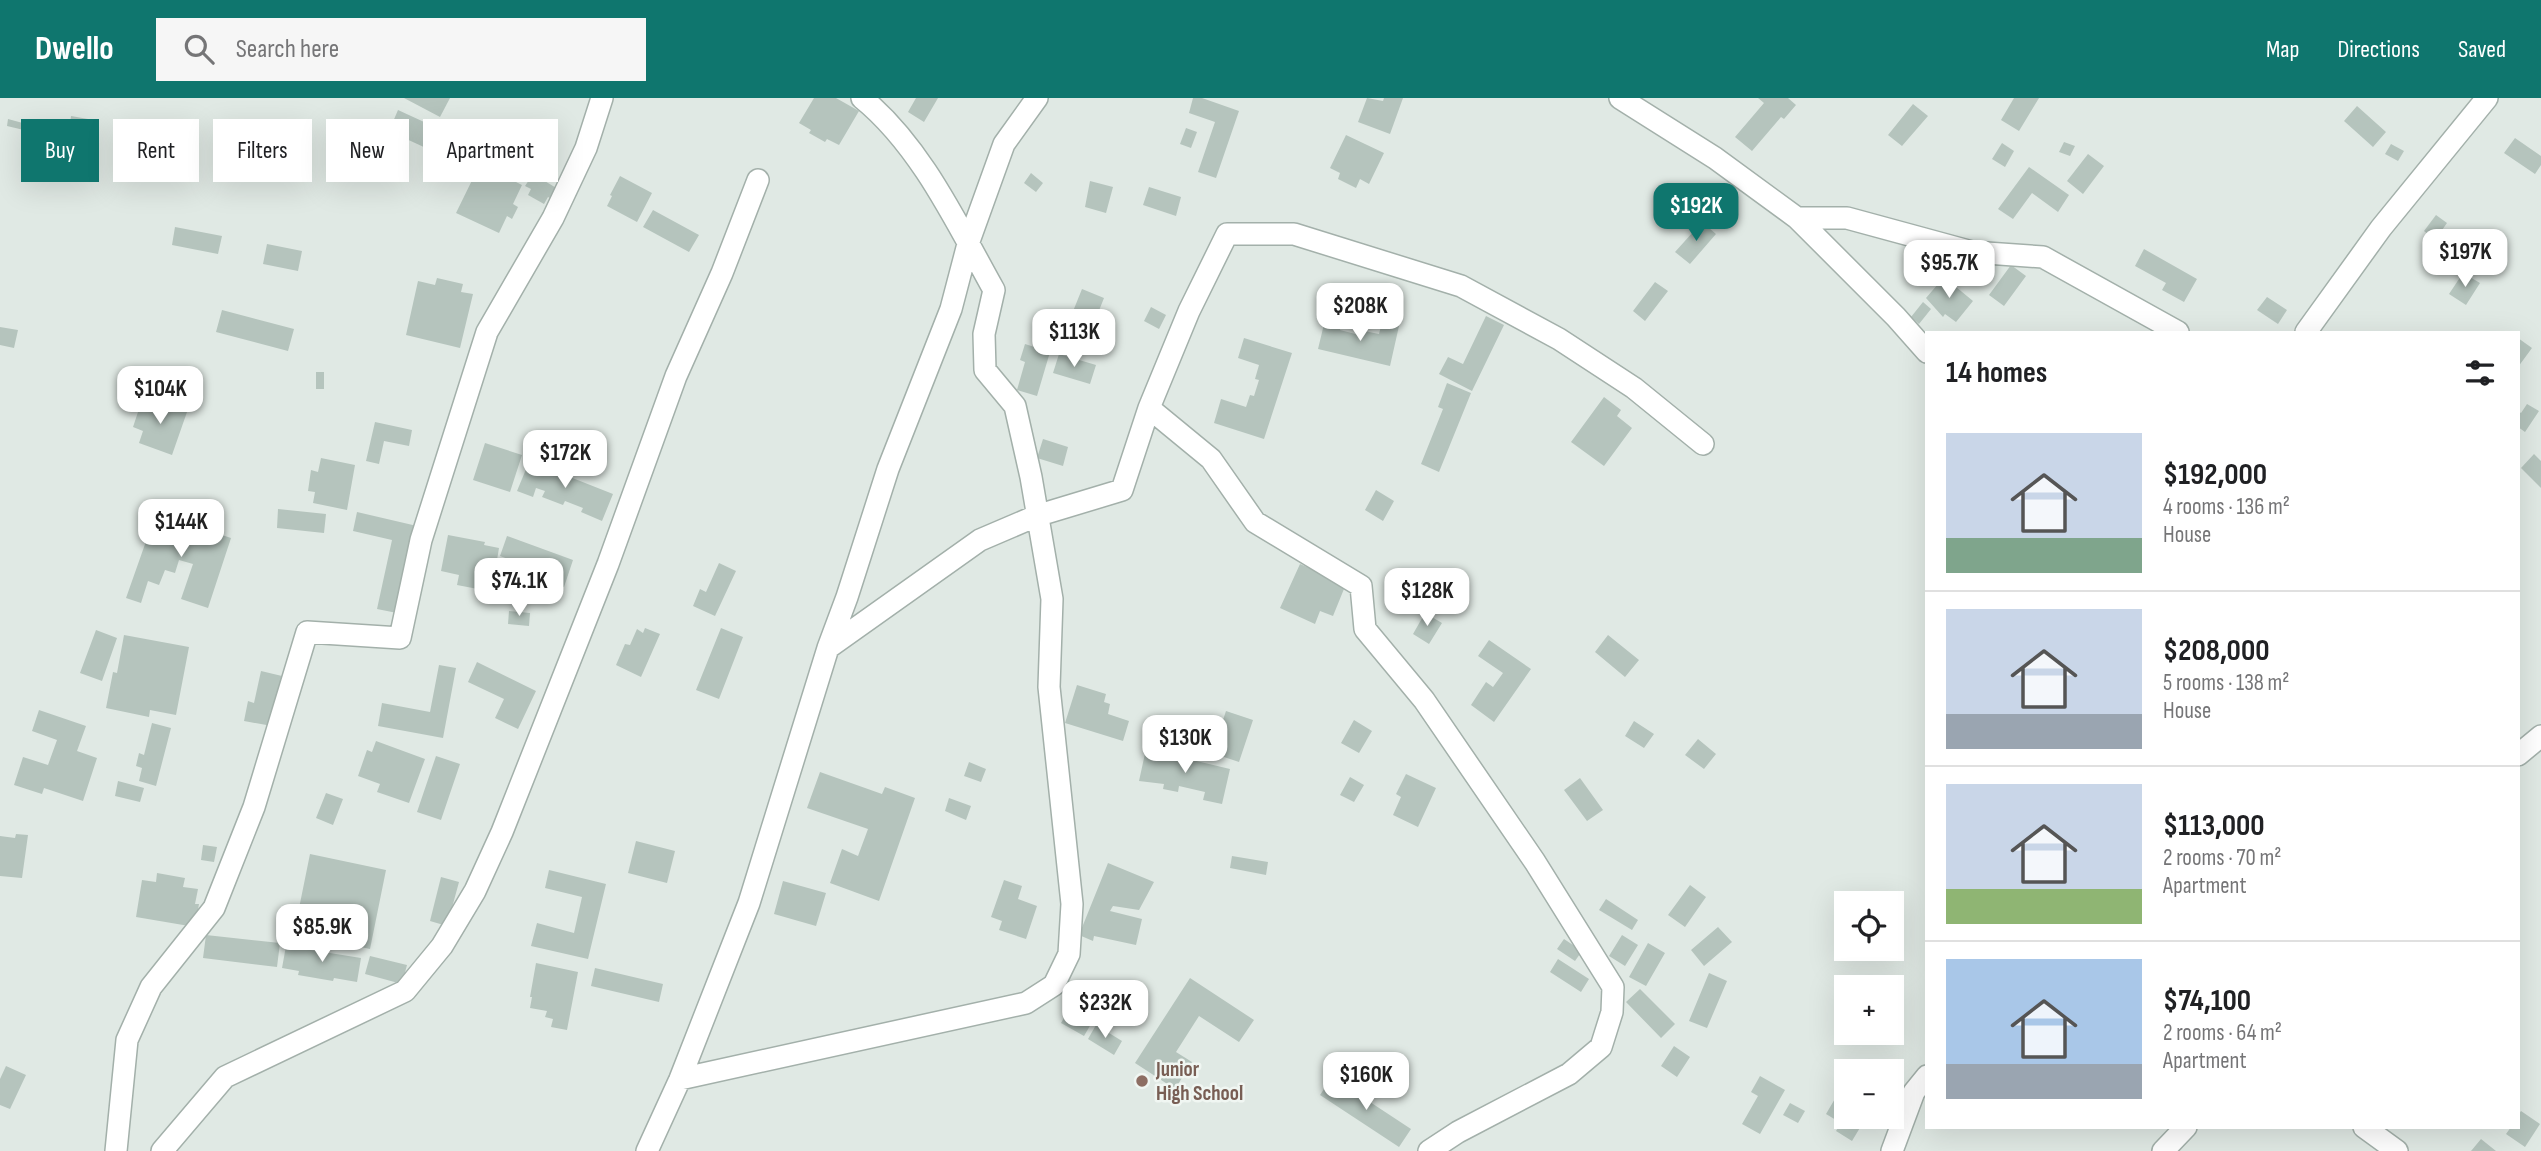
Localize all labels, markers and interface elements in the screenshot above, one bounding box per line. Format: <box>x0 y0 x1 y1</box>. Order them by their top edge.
search box <box>156 18 646 81</box>
text: Dwello <box>35 29 114 69</box>
icon: search <box>180 30 218 68</box>
text: Search here <box>236 34 339 65</box>
text: Map <box>2266 35 2299 64</box>
text: Directions <box>2337 35 2420 64</box>
text: Saved <box>2458 35 2506 64</box>
chip: Buy <box>21 119 99 182</box>
chip: Rent <box>113 119 199 182</box>
chip: Filters <box>213 119 312 182</box>
chip: New <box>326 119 409 182</box>
chip: Apartment <box>423 119 558 182</box>
pin: $192K <box>1647 184 1745 243</box>
text: $192K <box>1669 192 1723 220</box>
pin: $197K <box>2416 230 2514 289</box>
text: $197K <box>2438 238 2492 266</box>
pin: $95.7K <box>1892 240 2006 300</box>
text: $95.7K <box>1920 249 1978 277</box>
pin: $208K <box>1311 284 1409 343</box>
text: $208K <box>1333 292 1387 320</box>
pin: $113K <box>1025 310 1123 369</box>
text: $113K <box>1048 318 1100 346</box>
icon: filters <box>2461 354 2499 392</box>
text: 14 homes <box>1946 355 2047 391</box>
pin: $104K <box>111 366 209 426</box>
text: $104K <box>133 375 187 403</box>
pin: $172K <box>516 430 614 490</box>
text: $172K <box>539 439 591 467</box>
text: $192,000 <box>2163 457 2267 493</box>
icon: home <box>2002 461 2086 545</box>
text: 4 rooms · 136 m² <box>2163 493 2290 521</box>
pin: $144K <box>132 500 230 559</box>
text: $144K <box>154 508 208 536</box>
text: House <box>2163 521 2211 549</box>
pin: $74.1K <box>462 559 576 618</box>
text: $74.1K <box>490 567 548 595</box>
pin: $128K <box>1378 568 1476 628</box>
text: $128K <box>1400 577 1454 605</box>
text: $208,000 <box>2163 633 2269 669</box>
icon: home <box>2002 637 2086 721</box>
text: 5 rooms · 138 m² <box>2163 669 2289 697</box>
text: House <box>2163 697 2211 725</box>
pin: $130K <box>1136 716 1234 775</box>
text: $130K <box>1158 724 1212 752</box>
text: $113,000 <box>2163 808 2265 844</box>
icon: home <box>2002 812 2086 896</box>
text: 2 rooms · 70 m² <box>2163 844 2281 872</box>
text: Apartment <box>2163 872 2247 900</box>
map controls <box>1834 891 1904 1129</box>
button: locate <box>1834 891 1904 961</box>
pin: $85.9K <box>265 904 379 964</box>
text: $85.9K <box>292 913 352 941</box>
button: + <box>1834 975 1904 1045</box>
pin: $232K <box>1056 981 1154 1040</box>
text: $74,100 <box>2163 983 2251 1019</box>
icon: home <box>2002 987 2086 1071</box>
text: $232K <box>1078 989 1132 1017</box>
text: 2 rooms · 64 m² <box>2163 1019 2282 1047</box>
text: Apartment <box>2163 1047 2247 1075</box>
pin: $160K <box>1317 1052 1415 1112</box>
place label: Junior High School <box>1155 1057 1243 1106</box>
button: − <box>1834 1059 1904 1129</box>
text: $160K <box>1339 1061 1393 1089</box>
marker: Junior High School <box>1134 1073 1150 1089</box>

